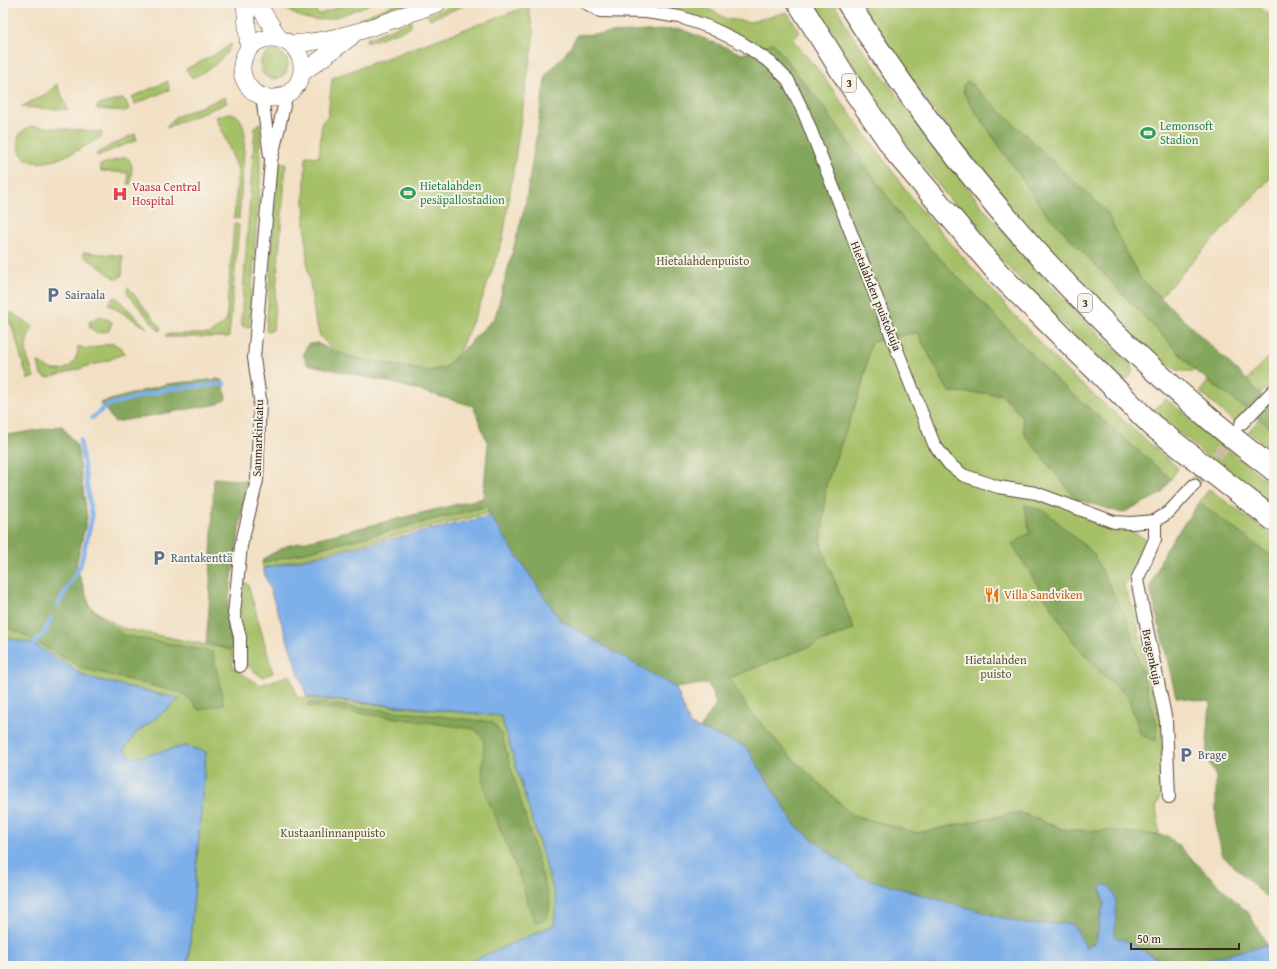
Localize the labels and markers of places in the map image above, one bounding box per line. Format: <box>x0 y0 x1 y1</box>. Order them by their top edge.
place label: Lemonsoft Stadion <box>1160 117 1214 148</box>
sports icon: Lemonsoft Stadion <box>1139 124 1157 142</box>
place label: Hietalahden pesäpallostadion <box>420 177 505 208</box>
place label: Vaasa Central Hospital <box>132 178 201 209</box>
sports icon: Hietalahden pesäpallostadion <box>399 184 417 202</box>
hospital icon: Vaasa Central Hospital <box>111 185 129 203</box>
parking icon: Sairaala <box>44 286 62 304</box>
place label: Sairaala <box>65 286 105 303</box>
parking icon: Rantakenttä <box>150 549 168 567</box>
place label: Rantakenttä <box>171 549 233 566</box>
restaurant icon: Villa Sandviken <box>983 586 1001 604</box>
place label: Villa Sandviken <box>1004 586 1083 603</box>
parking icon: Brage <box>1177 746 1195 764</box>
place label: Brage <box>1198 746 1227 763</box>

